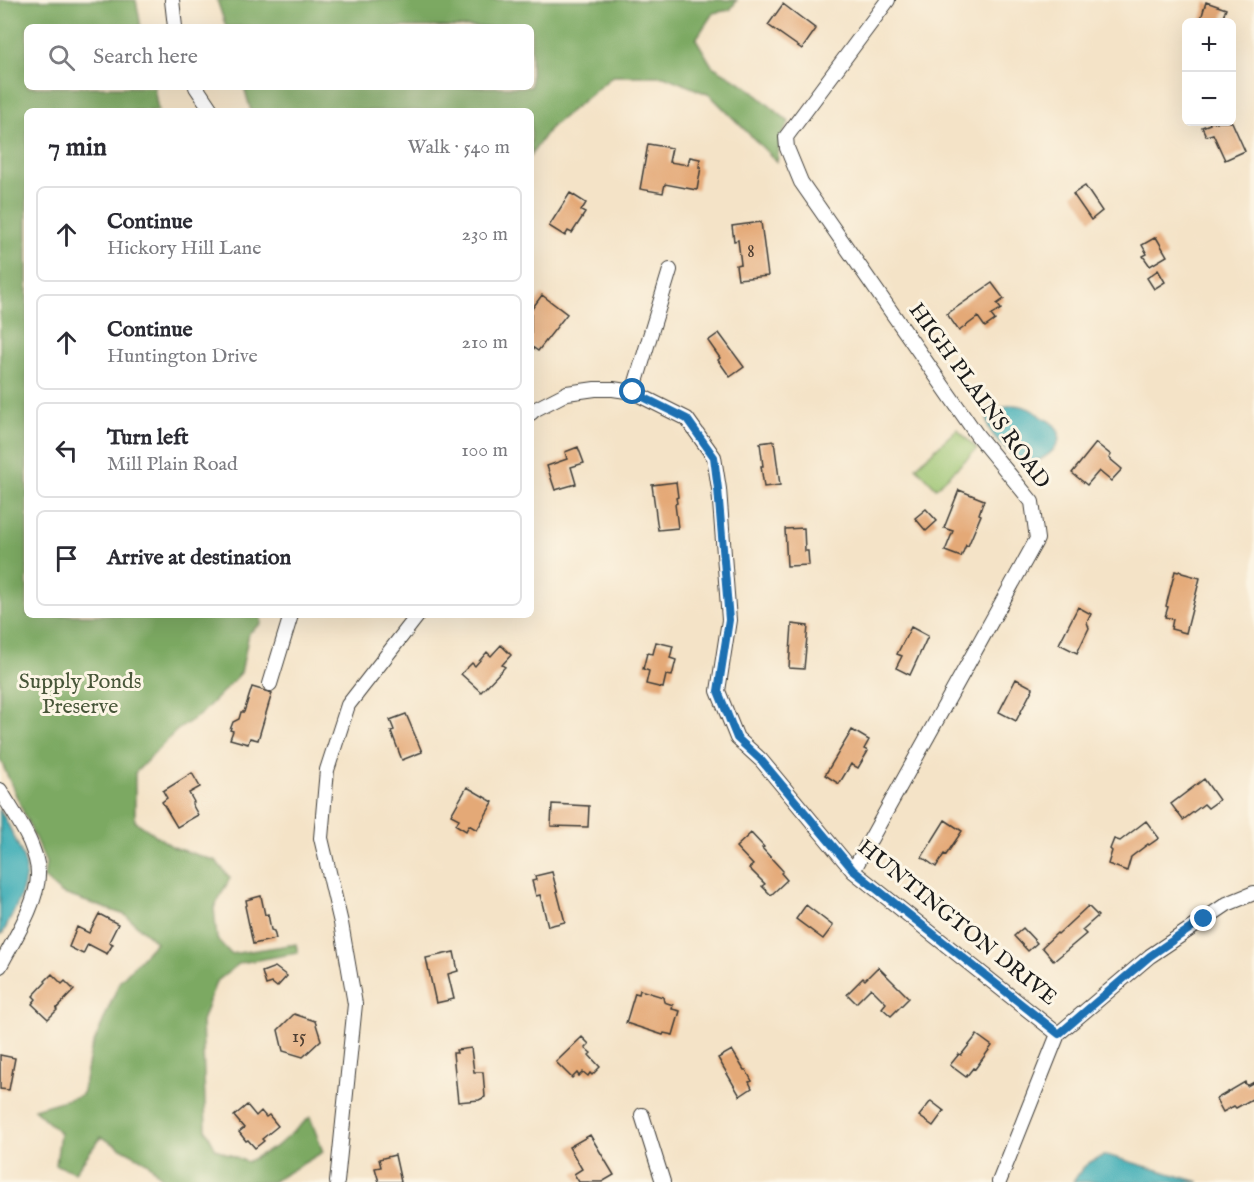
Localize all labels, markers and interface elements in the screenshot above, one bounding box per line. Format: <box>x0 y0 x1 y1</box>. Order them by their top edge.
map controls <box>1182 18 1236 126</box>
button: + <box>1182 18 1236 72</box>
search box <box>24 24 534 90</box>
icon: search <box>45 41 78 74</box>
text: Search here <box>93 43 198 71</box>
button: − <box>1182 72 1236 126</box>
text: 7 min <box>48 131 107 164</box>
text: Walk · 540 m <box>408 135 510 160</box>
text: Continue <box>107 208 193 236</box>
icon: ahead <box>50 218 83 251</box>
text: 230 m <box>462 222 508 247</box>
text: Hickory Hill Lane <box>107 236 261 261</box>
house number: 8 <box>747 239 755 264</box>
street label: HIGH PLAINS ROAD <box>902 297 1056 495</box>
text: Continue <box>107 316 193 344</box>
icon: ahead <box>50 326 83 359</box>
text: 210 m <box>462 330 508 355</box>
text: Huntington Drive <box>107 344 258 369</box>
route start <box>619 378 645 404</box>
text: Turn left <box>107 424 189 452</box>
icon: left <box>50 434 83 467</box>
text: 100 m <box>461 438 508 463</box>
text: Mill Plain Road <box>107 452 238 477</box>
icon: arrive <box>50 542 83 575</box>
text: Arrive at destination <box>107 544 291 572</box>
park label: Supply Ponds Preserve <box>18 668 142 721</box>
street label: HUNTINGTON DRIVE <box>851 834 1063 1012</box>
route end <box>1190 905 1216 931</box>
house number: 15 <box>292 1024 306 1049</box>

